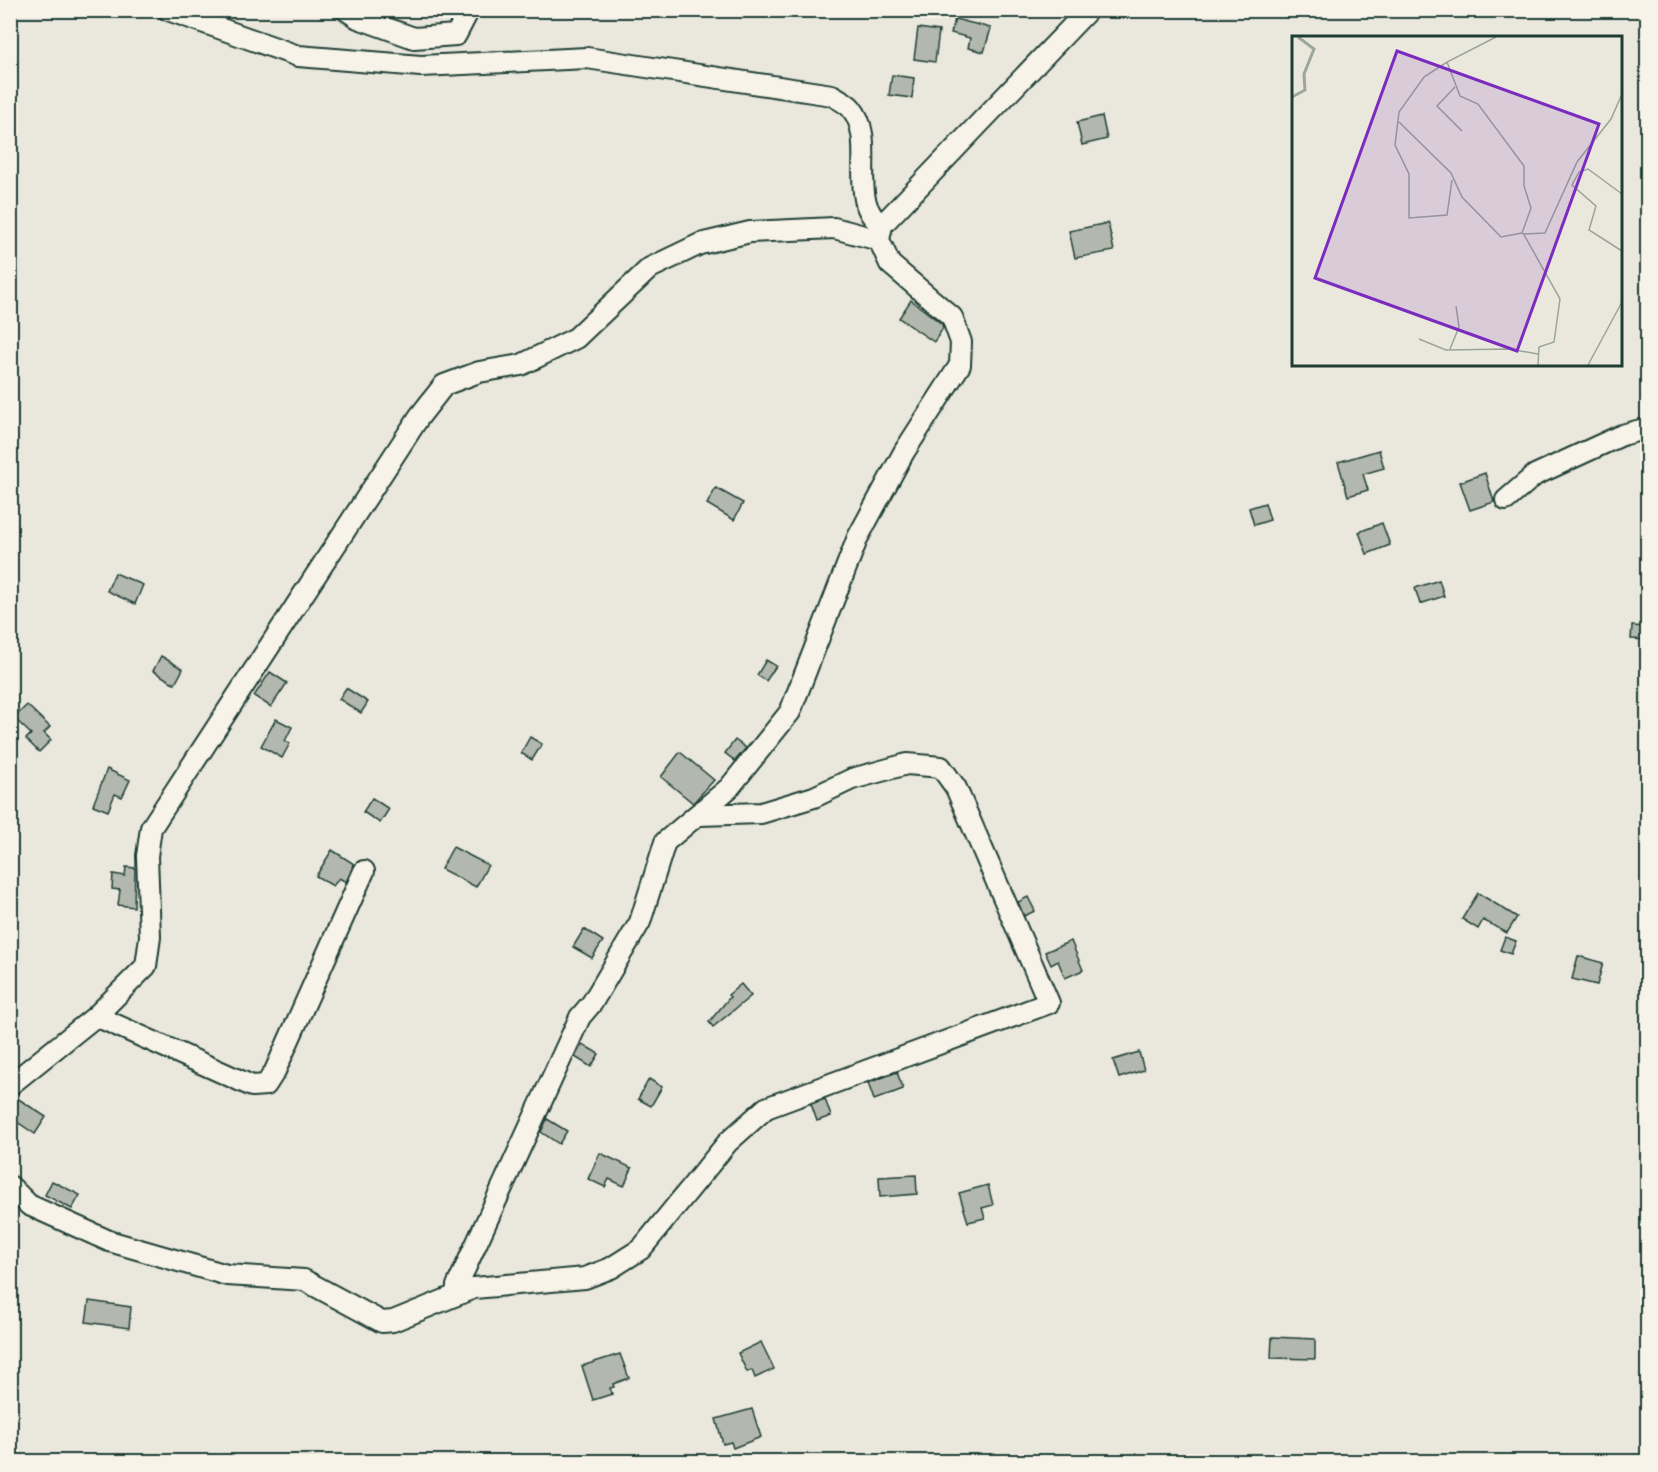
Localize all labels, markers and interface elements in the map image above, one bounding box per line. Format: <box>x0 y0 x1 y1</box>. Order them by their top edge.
inset map <box>1292 36 1622 366</box>

